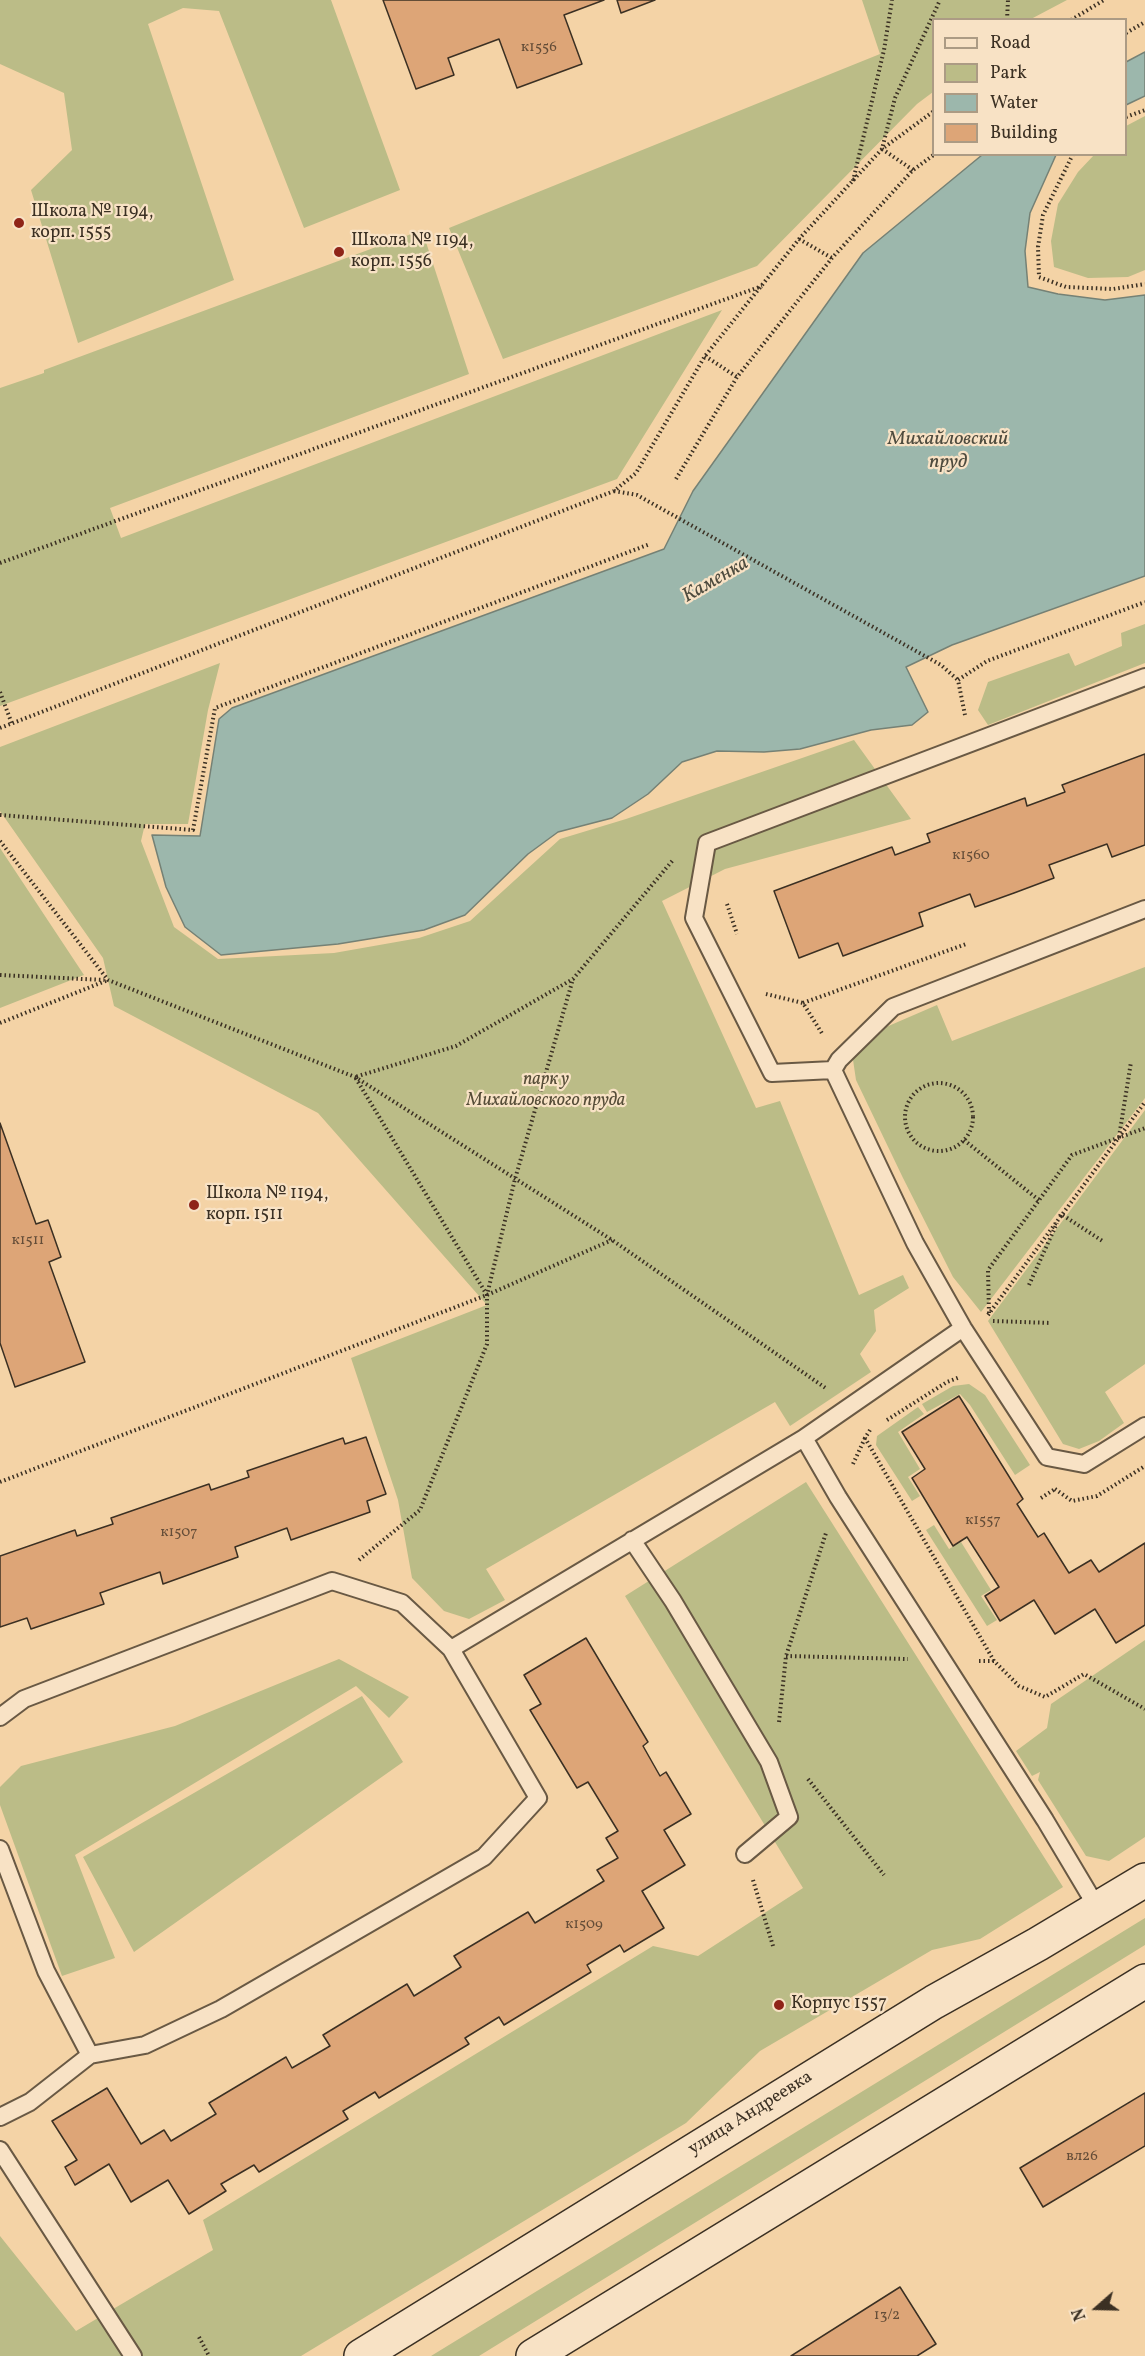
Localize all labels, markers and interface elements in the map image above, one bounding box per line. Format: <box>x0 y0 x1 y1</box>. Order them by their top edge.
legend <box>932 18 1127 156</box>
text: Road <box>990 31 1031 56</box>
house number: к1556 <box>521 39 557 57</box>
text: Park <box>990 61 1027 86</box>
text: Water <box>990 91 1038 116</box>
text: Building <box>990 121 1058 146</box>
place label: Школа № 1194, корп. 1555 <box>31 202 153 244</box>
marker: Школа № 1194, корп. 1555 <box>12 216 26 230</box>
place label: Школа № 1194, корп. 1556 <box>351 231 473 274</box>
marker: Школа № 1194, корп. 1556 <box>332 245 346 259</box>
water label: Михайловский пруд <box>888 428 1008 475</box>
water label: Каменка <box>679 552 753 610</box>
house number: к1560 <box>952 847 990 865</box>
park label: парк у Михайловского пруда <box>467 1070 625 1112</box>
place label: Школа № 1194, корп. 1511 <box>206 1184 328 1226</box>
marker: Школа № 1194, корп. 1511 <box>187 1198 201 1212</box>
house number: к1511 <box>12 1232 44 1250</box>
house number: к1557 <box>965 1512 1001 1530</box>
house number: к1507 <box>160 1524 198 1542</box>
house number: к1509 <box>565 1916 603 1934</box>
place label: Корпус 1557 <box>791 1994 887 2016</box>
marker: Корпус 1557 <box>772 1998 786 2012</box>
street label: улица Андреевка <box>685 2067 817 2161</box>
house number: вл26 <box>1066 2148 1098 2166</box>
north arrow <box>1067 2278 1127 2338</box>
text: N <box>1068 2305 1092 2323</box>
house number: 13/2 <box>874 2307 900 2325</box>

